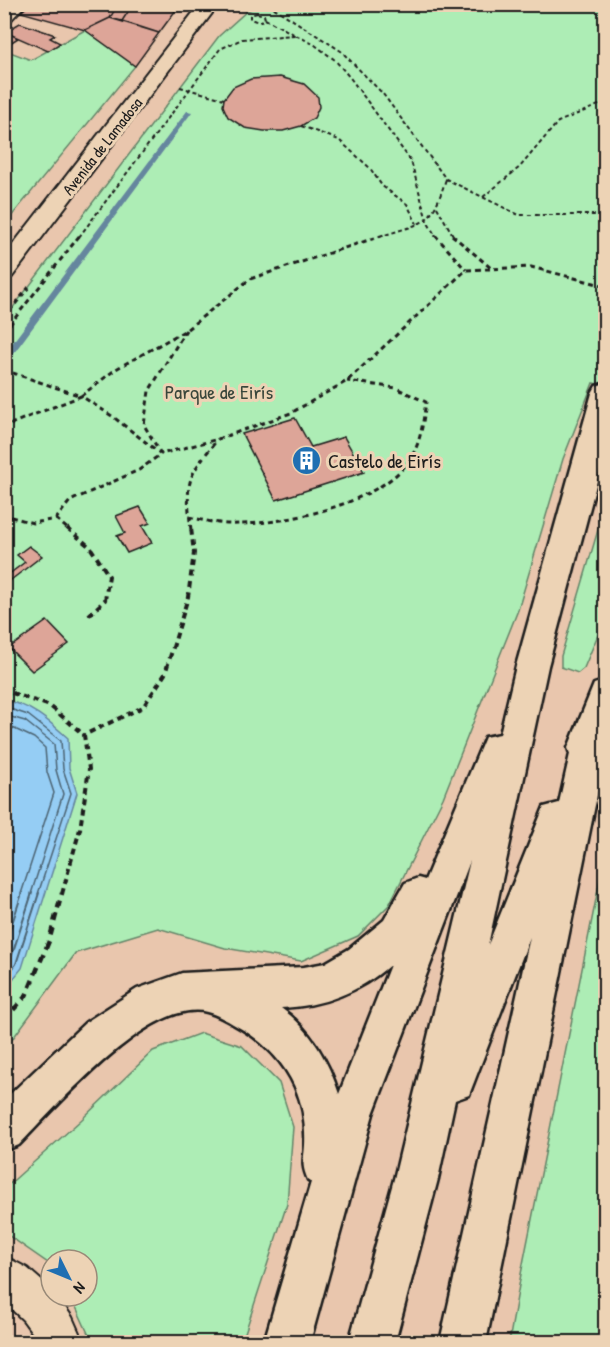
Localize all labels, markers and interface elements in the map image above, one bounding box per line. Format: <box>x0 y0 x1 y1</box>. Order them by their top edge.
street label: Avenida de Lamadosa <box>57 93 147 199</box>
park label: Parque de Eirís <box>165 378 274 405</box>
building icon: Castelo de Eirís <box>291 445 323 477</box>
place label: Castelo de Eirís <box>328 447 441 474</box>
north arrow <box>39 1248 99 1308</box>
text: N <box>69 1278 91 1299</box>

